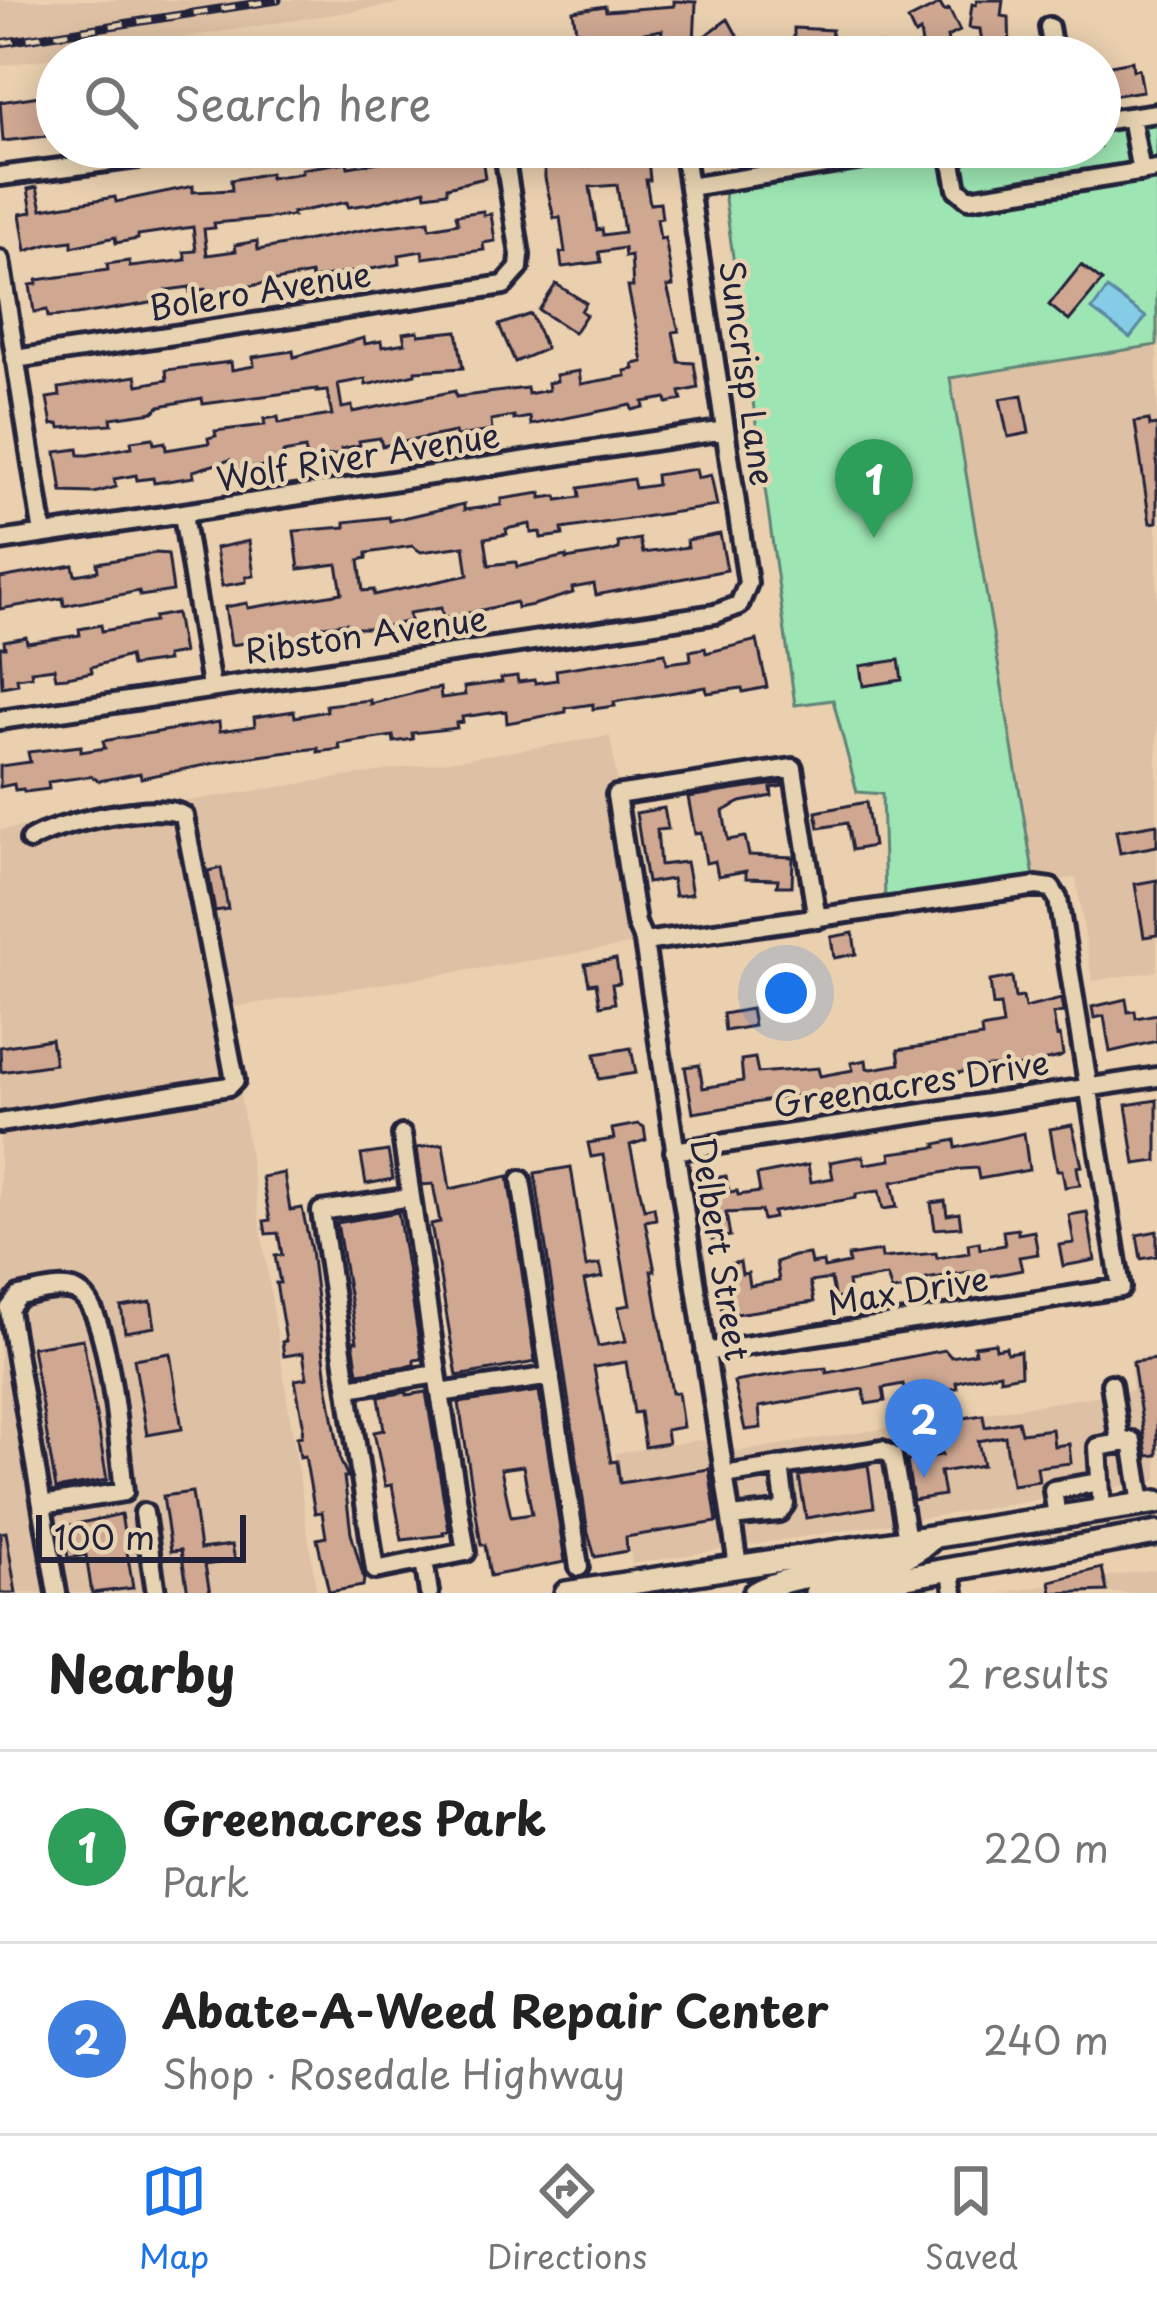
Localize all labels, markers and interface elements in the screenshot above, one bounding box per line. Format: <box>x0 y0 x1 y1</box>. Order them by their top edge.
search box <box>36 36 1121 168</box>
text: Search here <box>174 68 431 136</box>
icon: search <box>78 69 144 135</box>
street label: Bolero Avenue <box>145 247 374 331</box>
street label: Suncrisp Lane <box>708 257 790 489</box>
street label: Wolf River Avenue <box>212 408 503 502</box>
pin: 1 <box>835 439 913 538</box>
street label: Ribston Avenue <box>241 591 490 675</box>
your location <box>756 963 816 1023</box>
street label: Greenacres Drive <box>769 1036 1052 1128</box>
street label: Delbert Street <box>680 1133 764 1364</box>
street label: Max Drive <box>824 1252 991 1326</box>
pin: 2 <box>885 1379 963 1478</box>
scale bar <box>36 1509 246 1562</box>
text: 100 m <box>54 1511 155 1561</box>
text: Nearby <box>48 1633 235 1710</box>
text: 2 results <box>947 1642 1109 1701</box>
text: Greenacres Park <box>162 1783 546 1851</box>
text: 1 <box>78 1817 96 1876</box>
text: 220 m <box>984 1817 1109 1876</box>
text: Park <box>162 1851 249 1910</box>
text: Abate-A-Weed Repair Center <box>162 1975 829 2043</box>
text: 2 <box>73 2009 101 2068</box>
text: 240 m <box>983 2009 1109 2068</box>
text: Shop · Rosedale Highway <box>162 2043 625 2102</box>
tab: Map <box>139 2158 209 2280</box>
tab: Directions <box>487 2158 647 2280</box>
tab: Saved <box>925 2158 1018 2280</box>

